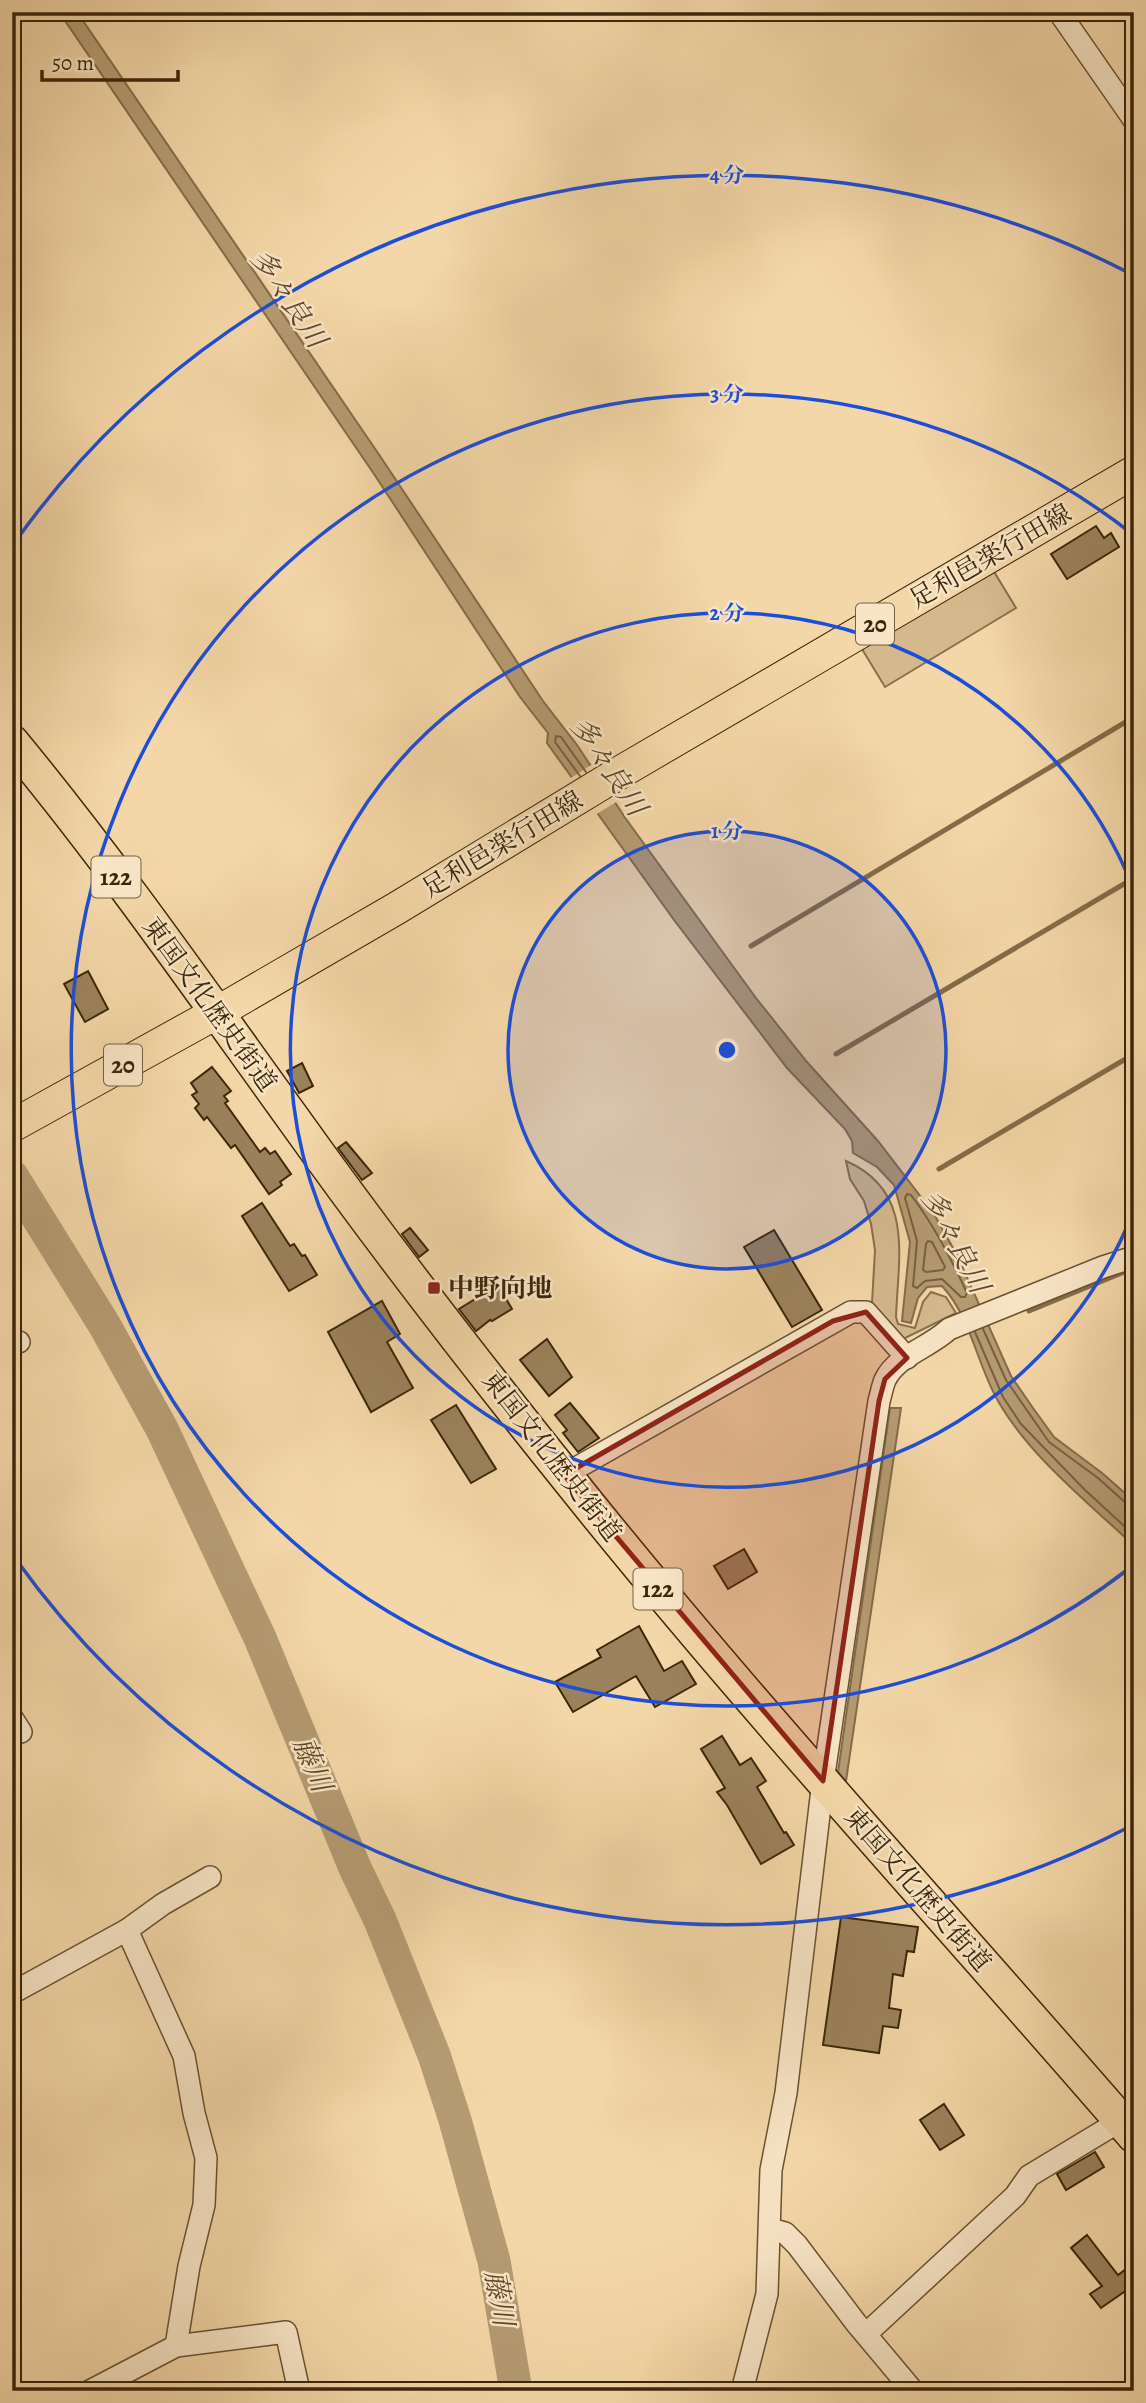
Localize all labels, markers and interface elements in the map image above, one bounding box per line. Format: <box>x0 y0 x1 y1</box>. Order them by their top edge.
scale bar <box>42 38 178 82</box>
text: 50 m <box>52 49 94 77</box>
text: 4 分 <box>710 161 744 189</box>
water label: 多々良川 <box>241 242 337 358</box>
text: 3 分 <box>710 380 744 408</box>
street label: 足利邑楽行田線 <box>903 496 1078 617</box>
text: 2 分 <box>710 599 744 627</box>
road number: 20 <box>856 604 894 644</box>
water label: 多々良川 <box>561 710 657 826</box>
street label: 足利邑楽行田線 <box>415 783 589 906</box>
text: 1 分 <box>711 817 743 845</box>
road number: 122 <box>92 856 140 898</box>
street label: 東国文化歴史街道 <box>134 910 285 1099</box>
centre of rings <box>715 1038 739 1062</box>
road number: 20 <box>104 1044 142 1086</box>
water label: 多々良川 <box>912 1183 1000 1302</box>
place label: 中野向地 <box>448 1271 552 1306</box>
marker: 中野向地 <box>426 1280 442 1296</box>
street label: 東国文化歴史街道 <box>474 1364 629 1549</box>
road number: 122 <box>634 1568 682 1610</box>
water label: 藤川 <box>284 1731 342 1800</box>
street label: 東国文化歴史街道 <box>836 1799 999 1979</box>
water label: 藤川 <box>475 2267 523 2332</box>

